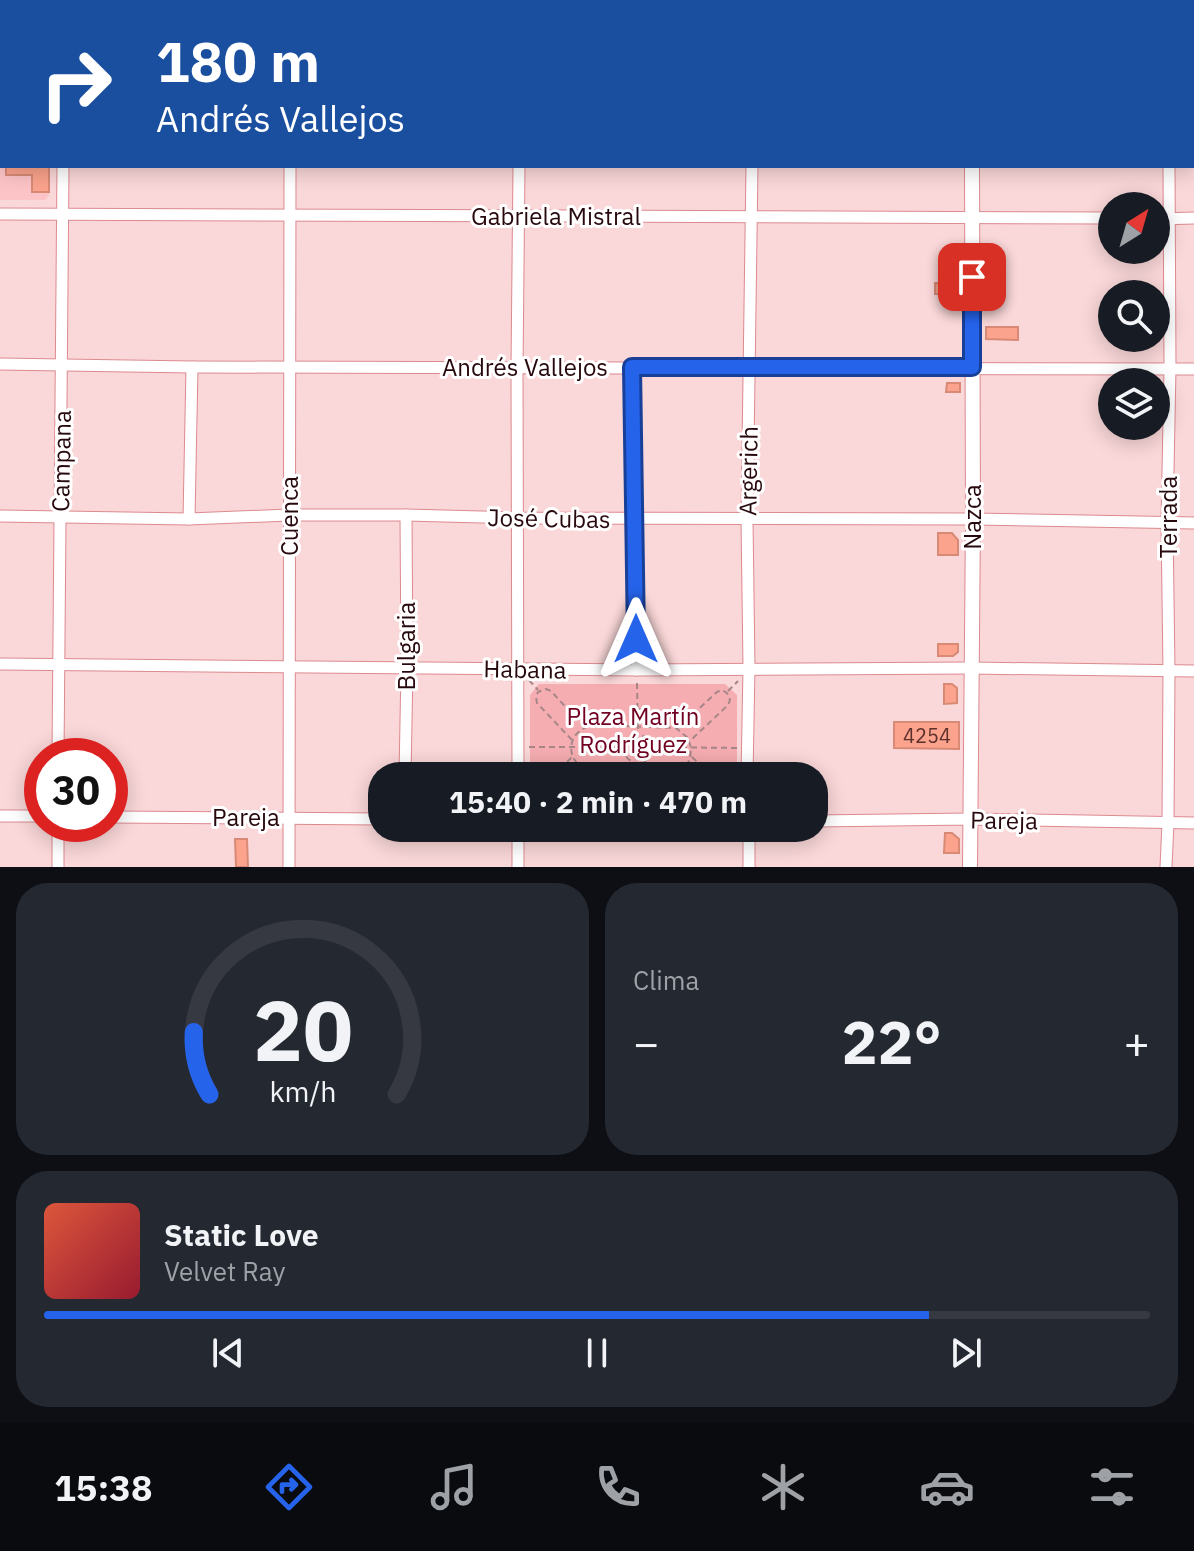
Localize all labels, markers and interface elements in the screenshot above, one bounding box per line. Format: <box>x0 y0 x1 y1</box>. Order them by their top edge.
text: 180 m <box>156 25 320 97</box>
icon: right <box>24 32 128 136</box>
text: Andrés Vallejos <box>156 95 405 142</box>
north arrow <box>1098 192 1170 264</box>
map controls <box>1098 192 1170 440</box>
street label: Gabriela Mistral <box>471 200 641 232</box>
pin <box>938 243 1006 311</box>
icon: arrive <box>950 255 994 299</box>
button: search <box>1098 280 1170 352</box>
street label: Andrés Vallejos <box>442 351 608 383</box>
button: layers <box>1098 368 1170 440</box>
street label: Campana <box>44 410 78 512</box>
street label: Argerich <box>731 426 765 516</box>
street label: Cuenca <box>273 476 305 556</box>
street label: Terrada <box>1152 476 1184 558</box>
street label: Nazca <box>956 484 988 550</box>
street label: José Cubas <box>487 501 611 535</box>
position arrow <box>594 597 678 681</box>
street label: Bulgaria <box>390 601 422 690</box>
street label: Habana <box>483 652 567 686</box>
park label: Plaza Martín Rodríguez <box>567 700 699 760</box>
house number: 4254 <box>903 722 951 749</box>
speed limit sign: 30 <box>24 738 128 842</box>
text: 15:40 · 2 min · 470 m <box>449 782 747 821</box>
street label: Pareja <box>212 801 280 833</box>
street label: Pareja <box>970 803 1038 837</box>
text: Clima <box>633 963 699 997</box>
text: 20 <box>253 976 352 1084</box>
text: 22° <box>841 1002 942 1081</box>
text: − <box>633 1014 659 1071</box>
text: + <box>1124 1014 1150 1071</box>
text: km/h <box>269 1073 336 1110</box>
text: Static Love <box>164 1215 319 1254</box>
text: Velvet Ray <box>164 1254 285 1288</box>
icon: previous <box>206 1331 250 1375</box>
icon: pause <box>575 1331 619 1375</box>
icon: next <box>944 1331 988 1375</box>
icon: directions <box>261 1459 317 1515</box>
icon: music <box>426 1459 482 1515</box>
icon: phone <box>590 1459 646 1515</box>
icon: climate <box>755 1459 811 1515</box>
icon: car <box>919 1459 975 1515</box>
icon: filters <box>1084 1459 1140 1515</box>
text: 15:38 <box>54 1464 153 1511</box>

